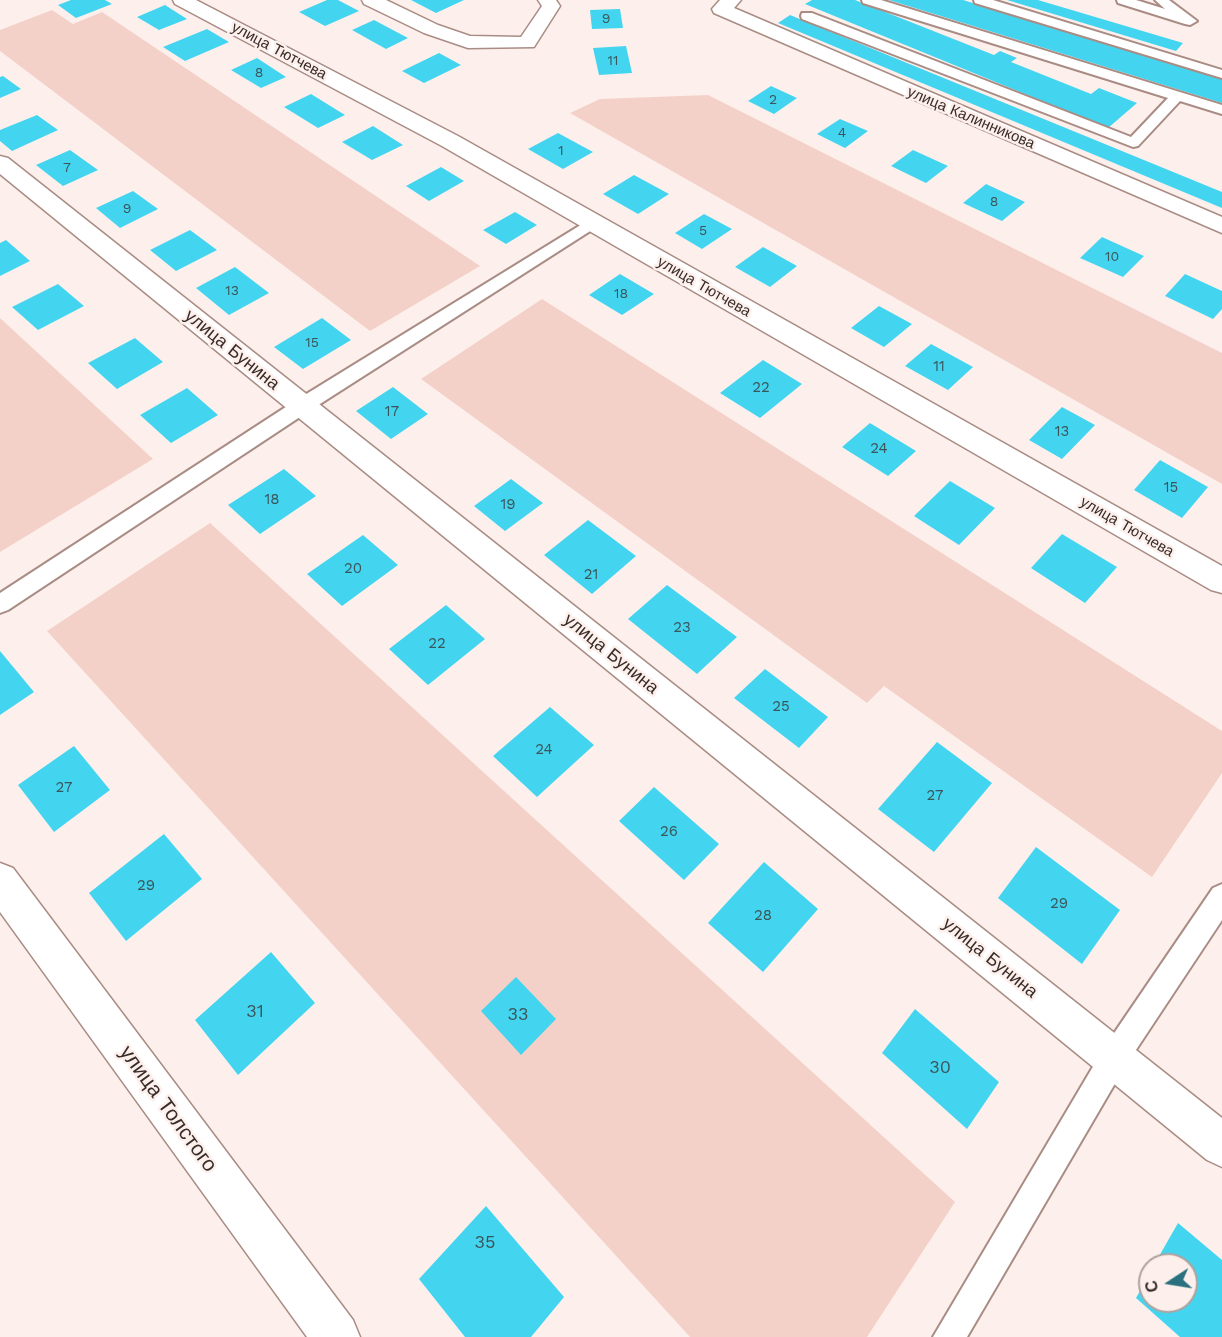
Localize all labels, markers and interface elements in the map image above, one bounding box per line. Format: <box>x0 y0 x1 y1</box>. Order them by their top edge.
house number: 9 <box>602 11 610 27</box>
street label: улица Тютчева <box>228 18 330 84</box>
house number: 11 <box>608 53 618 69</box>
house number: 8 <box>255 65 263 81</box>
street label: улица Калинникова <box>905 83 1037 153</box>
house number: 2 <box>769 92 777 108</box>
house number: 4 <box>838 125 846 141</box>
house number: 1 <box>558 143 564 159</box>
house number: 7 <box>63 160 71 176</box>
house number: 8 <box>990 194 998 210</box>
house number: 9 <box>123 201 131 217</box>
house number: 5 <box>699 223 707 239</box>
house number: 10 <box>1105 249 1119 265</box>
street label: улица Тютчева <box>654 253 754 321</box>
house number: 13 <box>225 283 239 299</box>
house number: 18 <box>614 286 628 302</box>
street label: улица Бунина <box>180 305 284 395</box>
house number: 15 <box>305 335 319 351</box>
house number: 11 <box>933 358 945 376</box>
house number: 22 <box>752 379 770 397</box>
house number: 17 <box>385 403 399 421</box>
house number: 13 <box>1055 423 1069 441</box>
house number: 24 <box>870 440 888 458</box>
house number: 15 <box>1164 479 1178 497</box>
house number: 18 <box>264 491 280 509</box>
street label: улица Тютчева <box>1077 493 1177 561</box>
house number: 19 <box>500 496 516 514</box>
house number: 20 <box>344 560 362 578</box>
house number: 21 <box>584 566 598 584</box>
street label: улица Бунина <box>559 609 663 699</box>
house number: 23 <box>673 619 691 637</box>
house number: 22 <box>428 635 446 653</box>
house number: 25 <box>772 698 790 716</box>
house number: 24 <box>535 741 553 759</box>
house number: 27 <box>56 779 72 797</box>
house number: 27 <box>927 787 943 805</box>
house number: 26 <box>660 823 678 841</box>
house number: 29 <box>137 877 155 895</box>
house number: 29 <box>1050 895 1068 913</box>
house number: 28 <box>754 907 772 925</box>
street label: улица Бунина <box>938 913 1042 1003</box>
house number: 31 <box>246 1001 264 1023</box>
house number: 33 <box>508 1004 528 1026</box>
street label: улица Толстого <box>114 1041 222 1177</box>
house number: 30 <box>929 1057 951 1079</box>
house number: 35 <box>475 1232 495 1254</box>
north arrow <box>1138 1253 1198 1313</box>
text: С <box>1141 1279 1162 1294</box>

